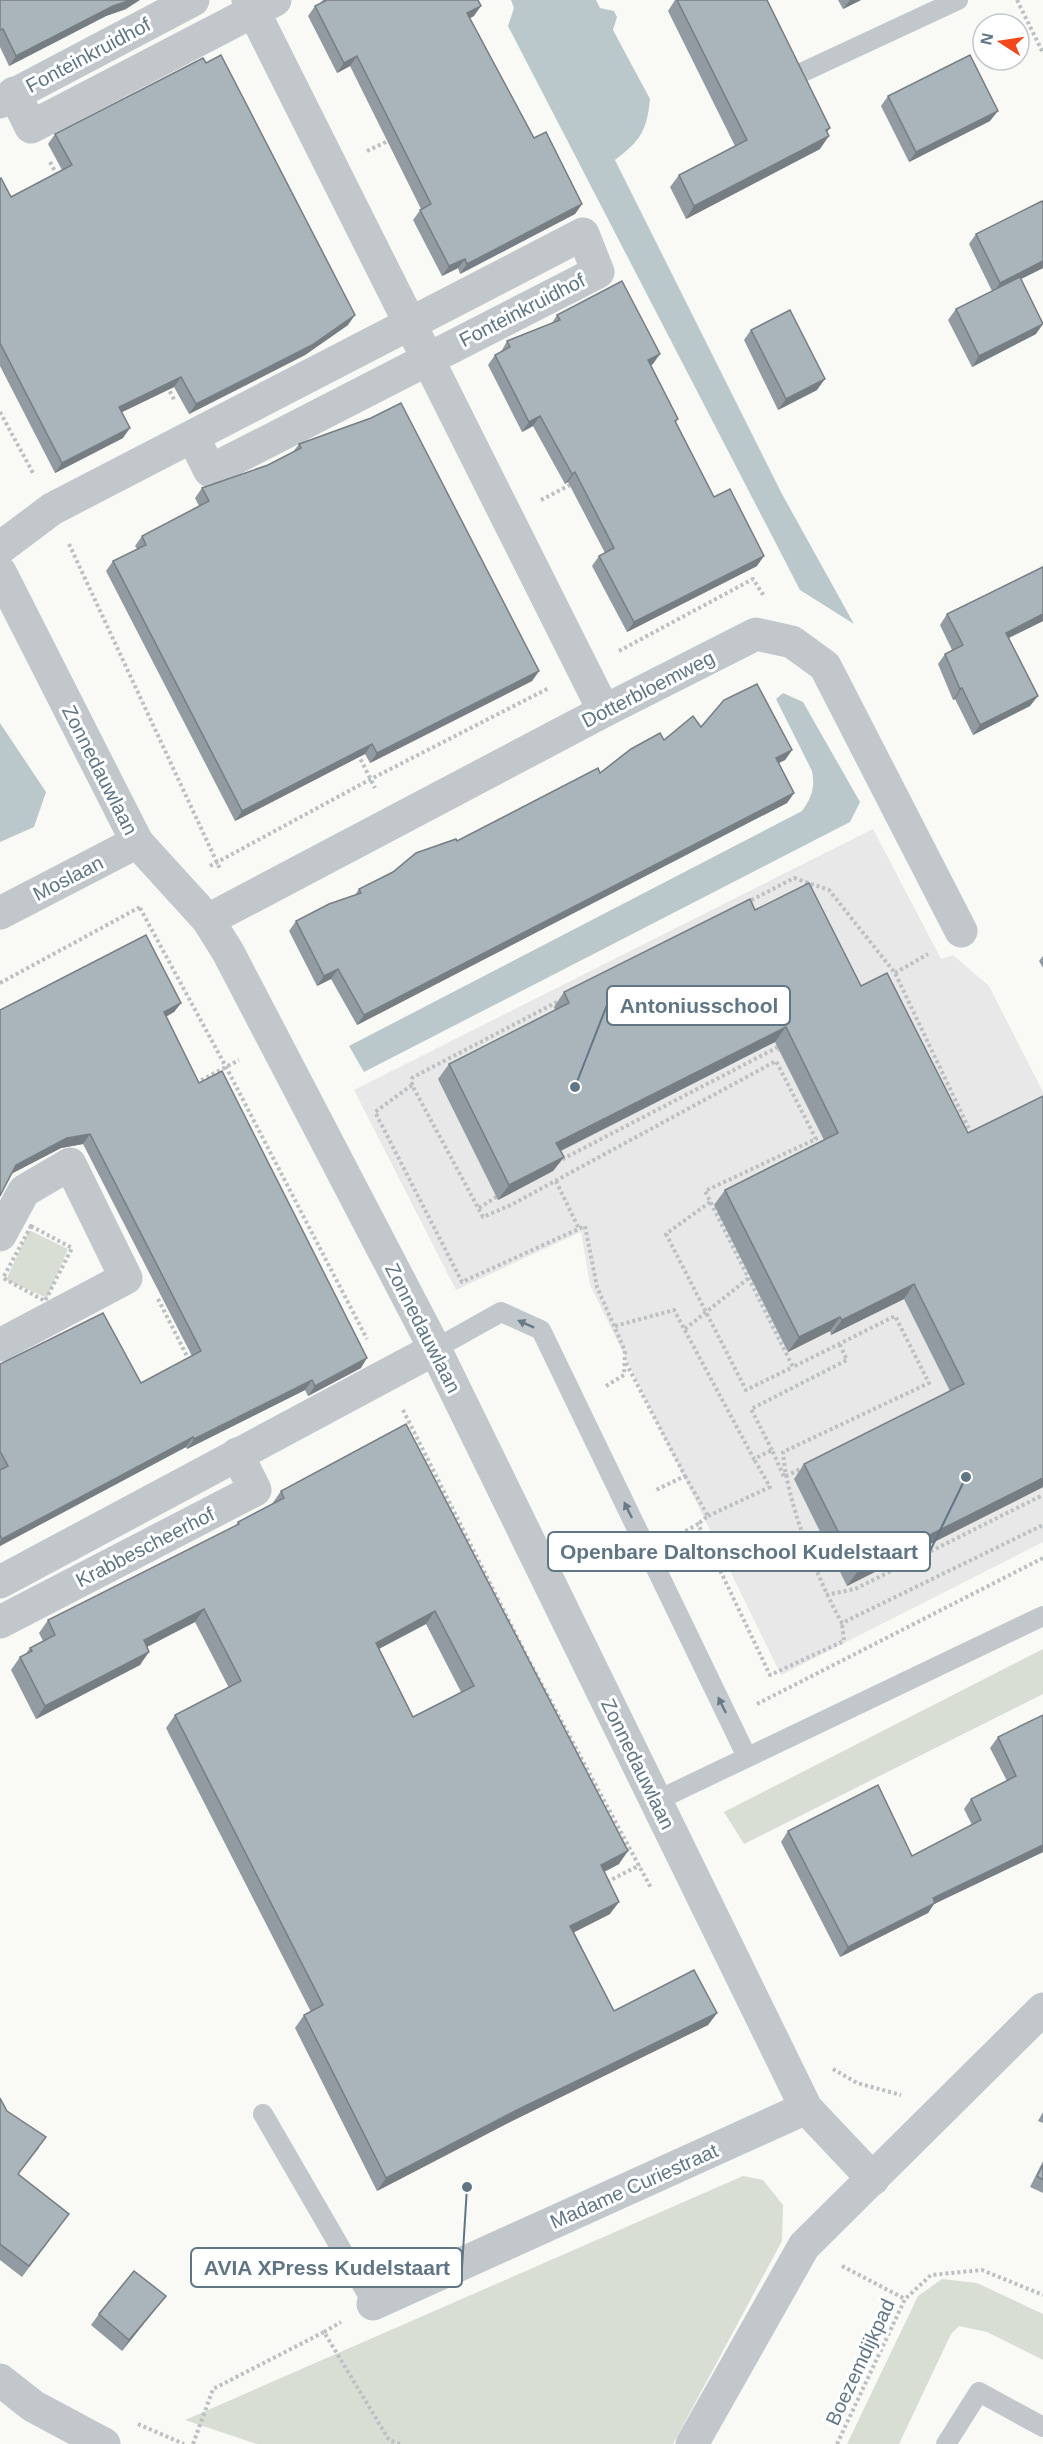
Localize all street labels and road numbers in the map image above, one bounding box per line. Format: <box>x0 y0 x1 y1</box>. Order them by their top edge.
street label: Fonteinkruidhof <box>22 13 154 97</box>
street label: Fonteinkruidhof <box>456 269 589 351</box>
street label: Dotterbloemweg <box>578 646 718 732</box>
street label: Zonnedauwlaan <box>58 702 142 838</box>
street label: Moslaan <box>29 851 107 905</box>
street label: Zonnedauwlaan <box>381 1260 465 1396</box>
street label: Krabbescheerhof <box>72 1502 218 1591</box>
street label: Zonnedauwlaan <box>597 1695 679 1833</box>
street label: Madame Curiestraat <box>547 2139 722 2233</box>
street label: Boezemdijkpad <box>821 2295 899 2429</box>

